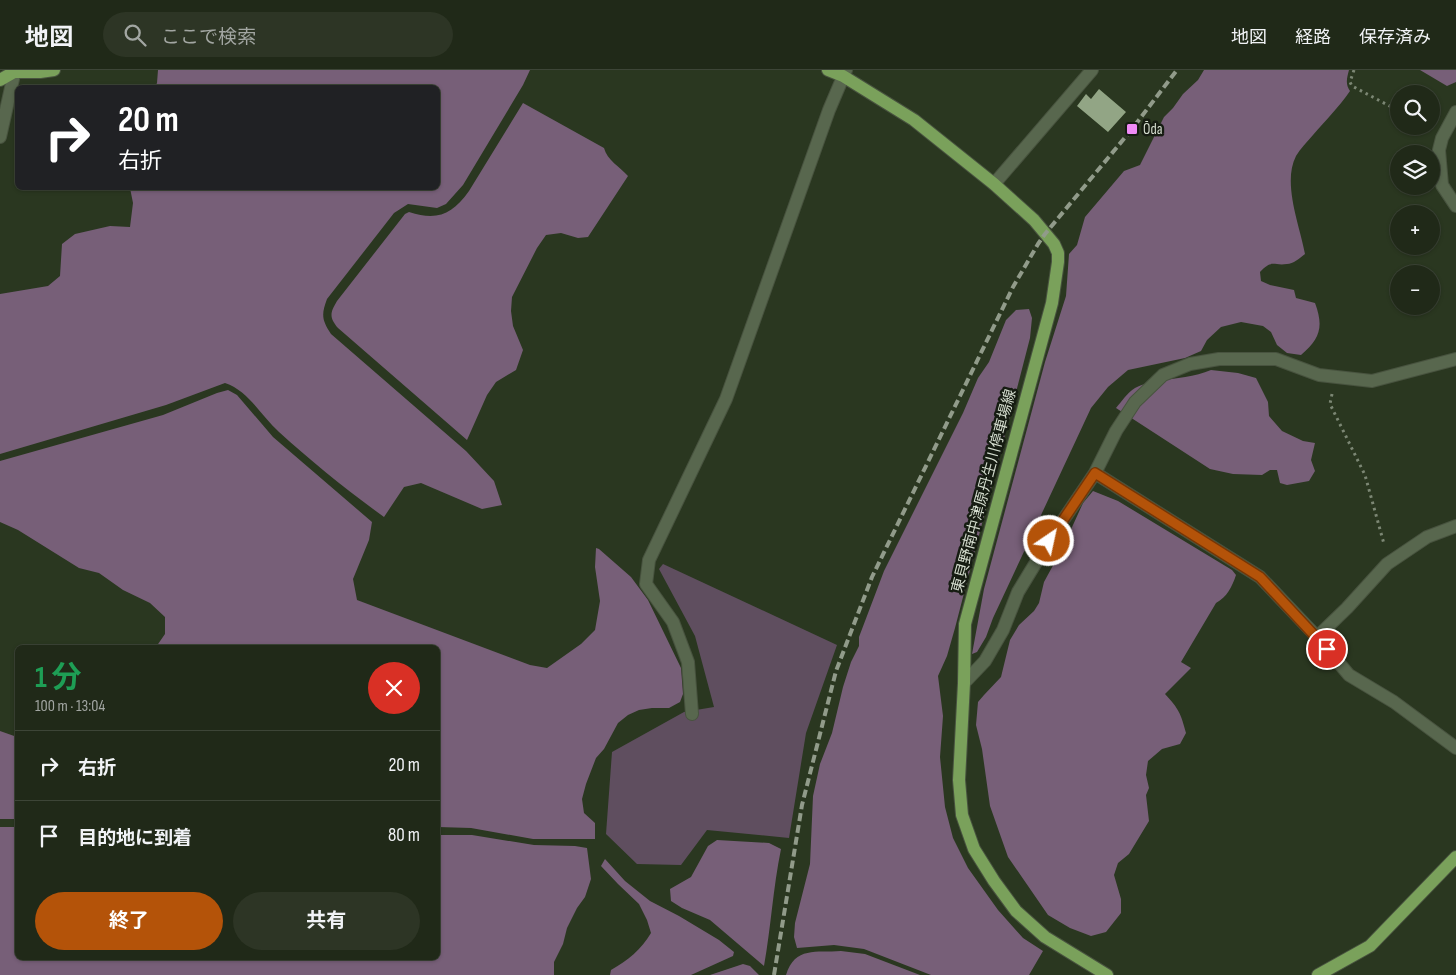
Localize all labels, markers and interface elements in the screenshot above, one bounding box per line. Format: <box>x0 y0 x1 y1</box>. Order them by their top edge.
search box <box>103 12 453 57</box>
icon: search <box>121 21 149 49</box>
text: 地図 <box>25 23 73 52</box>
text: ここで検索 <box>161 26 256 49</box>
text: 地図 <box>1231 27 1267 48</box>
text: 経路 <box>1295 27 1331 48</box>
text: 保存済み <box>1359 27 1431 48</box>
map controls <box>1390 85 1440 315</box>
button: search <box>1390 85 1440 135</box>
text: 20 m <box>118 99 179 142</box>
icon: right <box>35 105 100 170</box>
place label: Ōda <box>1143 120 1163 139</box>
marker: Ōda <box>1125 122 1139 136</box>
button: layers <box>1390 145 1440 195</box>
text: 右折 <box>118 148 162 175</box>
button: + <box>1390 205 1440 255</box>
button: − <box>1390 265 1440 315</box>
street label: 東貝野南中津原丹生川停車場線 <box>948 387 1020 595</box>
position arrow <box>1022 514 1074 566</box>
pin <box>1306 628 1348 670</box>
icon: arrive <box>1313 635 1341 663</box>
text: 1 分 <box>35 660 81 696</box>
button: close <box>368 662 420 714</box>
text: 100 m · 13:04 <box>35 697 105 716</box>
icon: right <box>35 752 63 780</box>
text: 20 m <box>388 754 420 777</box>
text: 右折 <box>78 757 116 780</box>
icon: arrive <box>35 822 63 850</box>
text: 80 m <box>388 824 420 847</box>
text: 目的地に到着 <box>78 827 192 850</box>
button: 終了 <box>35 892 223 950</box>
button: 共有 <box>233 892 420 950</box>

